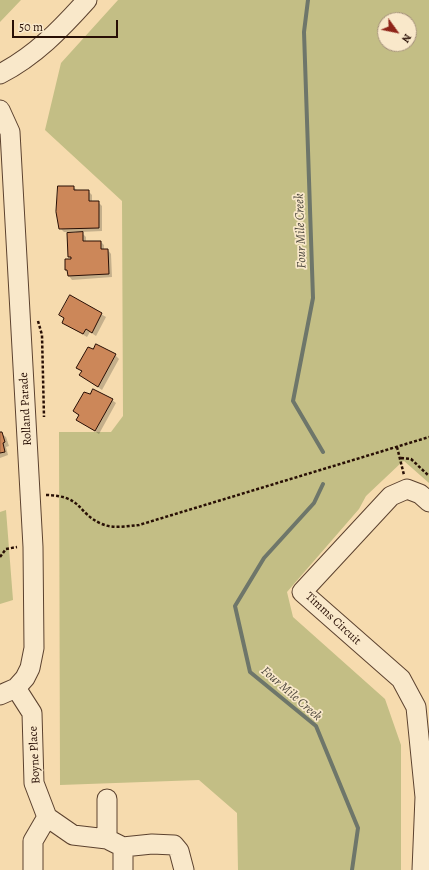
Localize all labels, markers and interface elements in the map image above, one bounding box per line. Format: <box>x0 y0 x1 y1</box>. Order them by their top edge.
scale bar <box>14 12 120 38</box>
north arrow <box>377 12 417 52</box>
text: 50 m <box>19 19 43 35</box>
text: N <box>398 31 415 46</box>
water label: Four Mile Creek <box>292 193 310 269</box>
street label: Rolland Parade <box>17 372 35 446</box>
street label: Timms Circuit <box>302 590 364 648</box>
water label: Four Mile Creek <box>258 663 324 725</box>
street label: Boyne Place <box>26 726 44 784</box>

